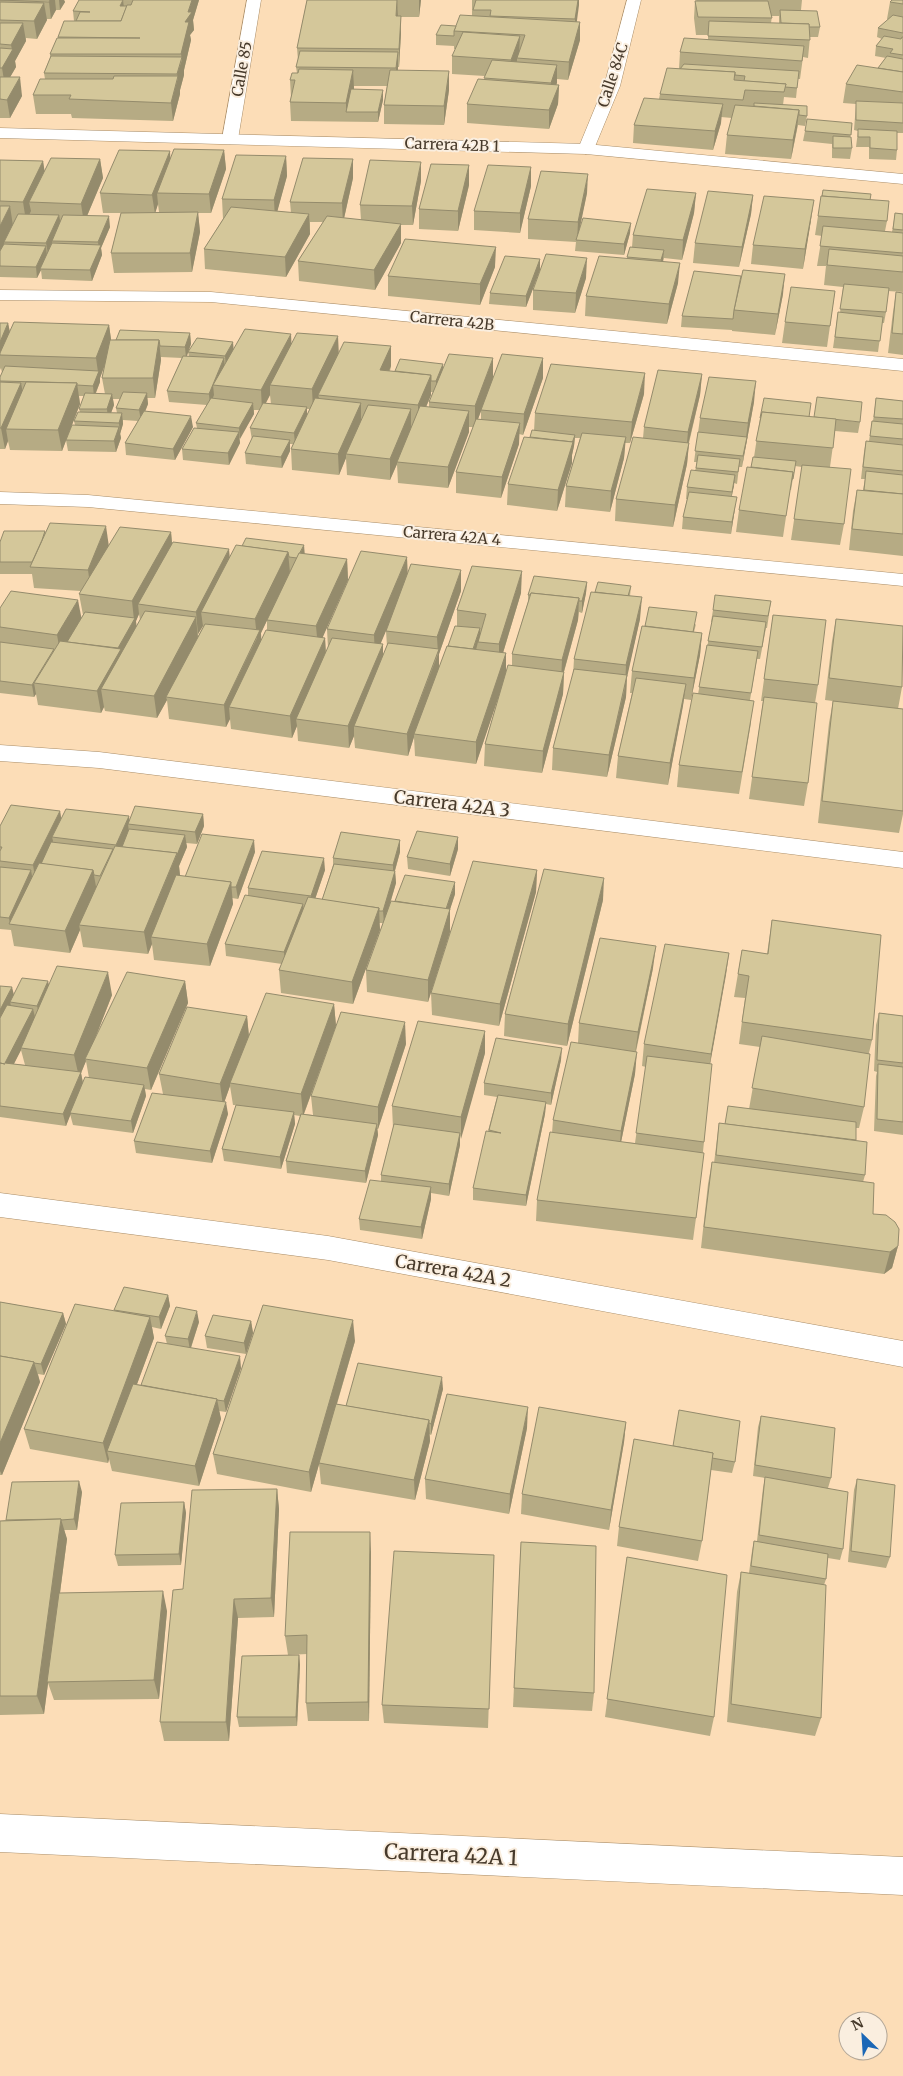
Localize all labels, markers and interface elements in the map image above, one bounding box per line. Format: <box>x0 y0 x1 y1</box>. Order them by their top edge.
street label: Calle 85 <box>227 40 256 98</box>
street label: Calle 84C <box>593 40 632 109</box>
street label: Carrera 42B 1 <box>404 133 500 156</box>
street label: Carrera 42B <box>409 307 495 334</box>
street label: Carrera 42A 4 <box>402 522 502 549</box>
street label: Carrera 42A 3 <box>393 785 511 822</box>
street label: Carrera 42A 2 <box>393 1249 513 1292</box>
street label: Carrera 42A 1 <box>383 1838 519 1871</box>
north arrow <box>838 2011 888 2061</box>
text: N <box>849 2014 866 2035</box>

